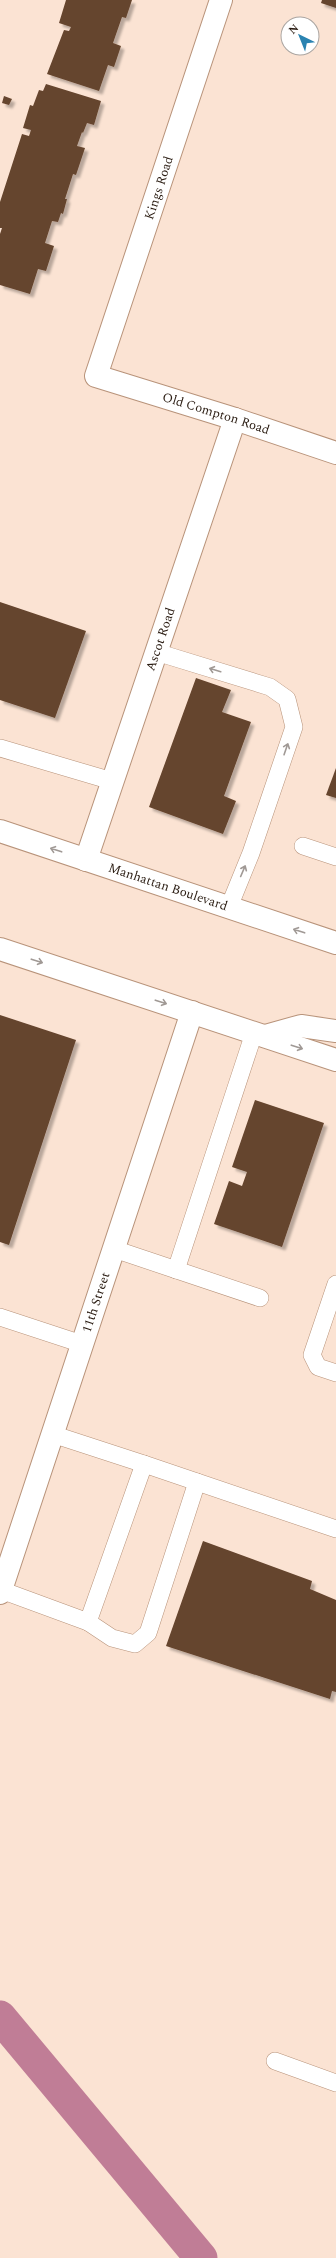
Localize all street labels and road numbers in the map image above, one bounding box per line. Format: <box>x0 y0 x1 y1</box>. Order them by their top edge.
street label: Kings Road <box>139 154 179 222</box>
street label: Old Compton Road <box>160 387 272 440</box>
street label: Ascot Road <box>141 605 181 674</box>
street label: Manhattan Boulevard <box>106 858 230 916</box>
street label: 11th Street <box>77 1269 115 1335</box>

